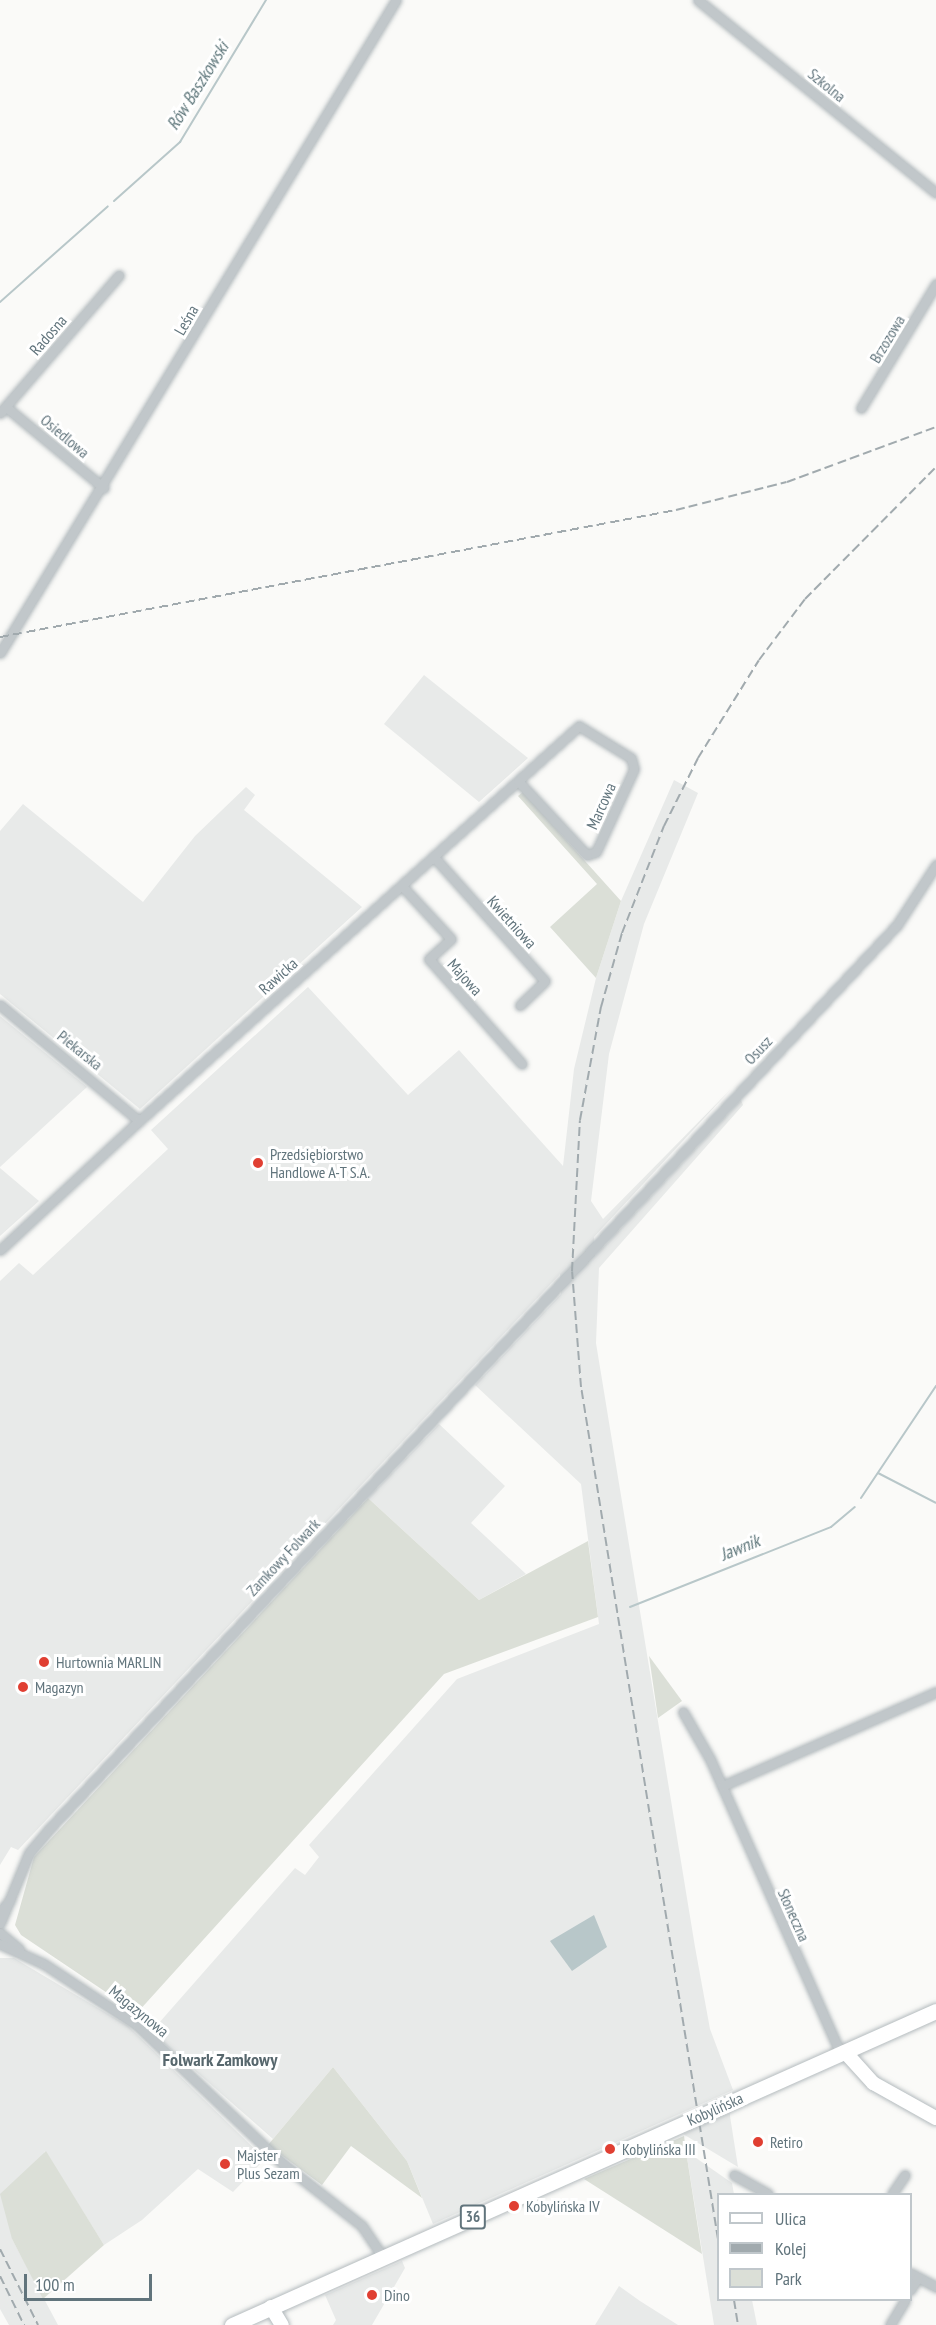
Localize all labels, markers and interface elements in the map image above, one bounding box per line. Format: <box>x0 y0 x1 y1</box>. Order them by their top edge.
water label: Rów Baszkowski <box>162 38 234 134</box>
street label: Szkolna <box>804 64 850 106</box>
street label: Leśna <box>170 302 202 338</box>
street label: Radosna <box>25 311 71 359</box>
street label: Brzozowa <box>865 312 909 366</box>
street label: Osiedlowa <box>37 410 93 462</box>
street label: Marcowa <box>582 780 620 832</box>
street label: Kwietniowa <box>483 892 541 952</box>
street label: Rawicka <box>255 954 301 998</box>
street label: Majowa <box>444 955 486 999</box>
street label: Piekarska <box>54 1026 106 1074</box>
street label: Osusz <box>740 1032 776 1068</box>
place label: Przedsiębiorstwo Handlowe A-T S.A. <box>270 1144 371 1182</box>
marker: Przedsiębiorstwo Handlowe A-T S.A. <box>251 1156 265 1170</box>
street label: Zamkowy Folwark <box>242 1514 324 1600</box>
water label: Jawnik <box>717 1530 763 1566</box>
place label: Hurtownia MARLIN <box>56 1652 161 1672</box>
marker: Hurtownia MARLIN <box>37 1655 51 1669</box>
place label: Magazyn <box>35 1677 84 1697</box>
marker: Magazyn <box>16 1680 30 1694</box>
street label: Słoneczna <box>774 1886 814 1944</box>
street label: Magazynowa <box>105 1981 173 2041</box>
district label: Folwark Zamkowy <box>162 2049 278 2071</box>
street label: Kobylińska <box>684 2088 746 2130</box>
place label: Retiro <box>770 2132 803 2152</box>
marker: Retiro <box>751 2135 765 2149</box>
place label: Kobylińska III <box>622 2139 696 2159</box>
marker: Kobylińska III <box>603 2142 617 2156</box>
place label: Majster Plus Sezam <box>237 2145 300 2183</box>
marker: Majster Plus Sezam <box>218 2157 232 2171</box>
legend <box>717 2193 912 2301</box>
place label: Kobylińska IV <box>526 2196 600 2216</box>
marker: Kobylińska IV <box>507 2199 521 2213</box>
road number: 36 <box>460 2205 486 2229</box>
text: Ulica <box>775 2207 806 2230</box>
text: Kolej <box>775 2237 806 2260</box>
scale bar <box>27 2262 154 2300</box>
text: Park <box>775 2267 802 2290</box>
text: 100 m <box>35 2273 75 2296</box>
place label: Dino <box>384 2285 410 2305</box>
marker: Dino <box>365 2288 379 2302</box>

